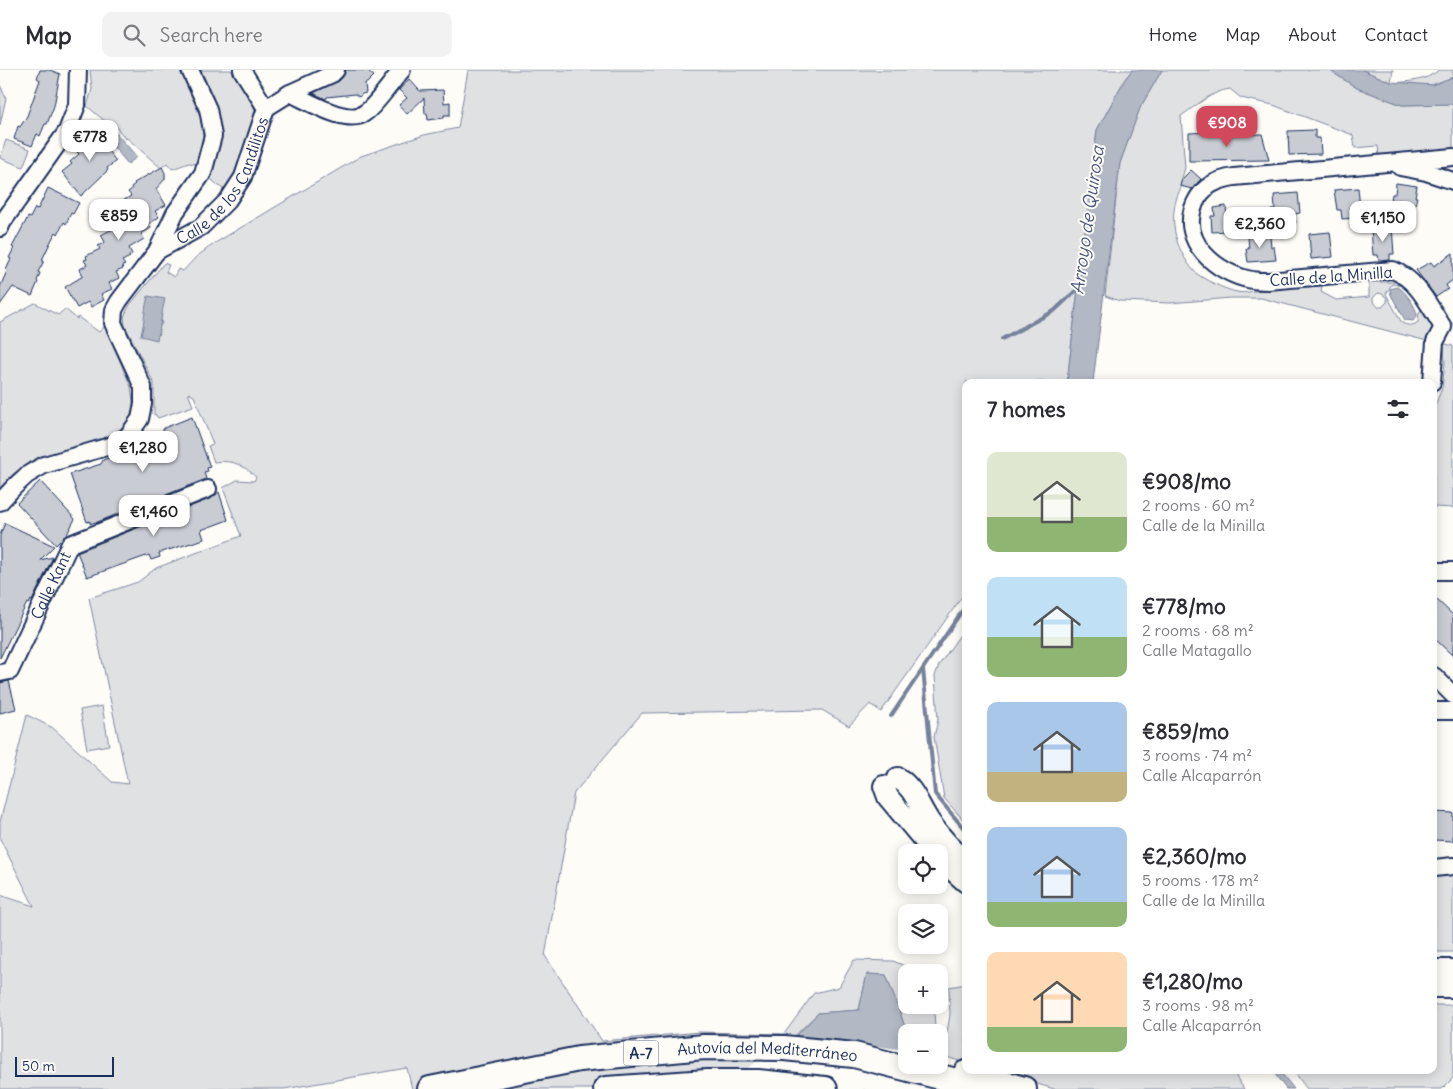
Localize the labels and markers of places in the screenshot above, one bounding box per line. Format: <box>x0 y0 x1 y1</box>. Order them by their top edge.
pin: €908 <box>1197 106 1257 148</box>
pin: €778 <box>60 119 120 162</box>
pin: €859 <box>89 198 149 241</box>
pin: €1,150 <box>1342 200 1424 243</box>
pin: €2,360 <box>1219 206 1301 249</box>
pin: €1,280 <box>102 430 184 473</box>
pin: €1,460 <box>113 494 195 537</box>

